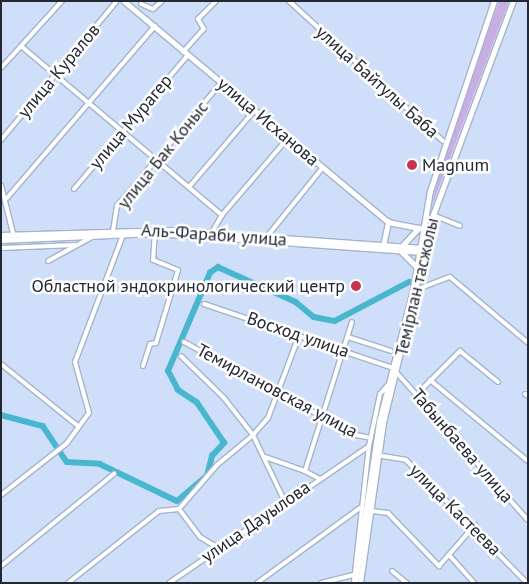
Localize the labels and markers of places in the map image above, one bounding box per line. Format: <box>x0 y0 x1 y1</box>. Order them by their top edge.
place label: Magnum <box>422 154 489 176</box>
marker: Magnum <box>406 159 418 171</box>
place label: Областной эндокринологический центр <box>32 275 345 297</box>
marker: Областной эндокринологический центр <box>349 279 363 293</box>

